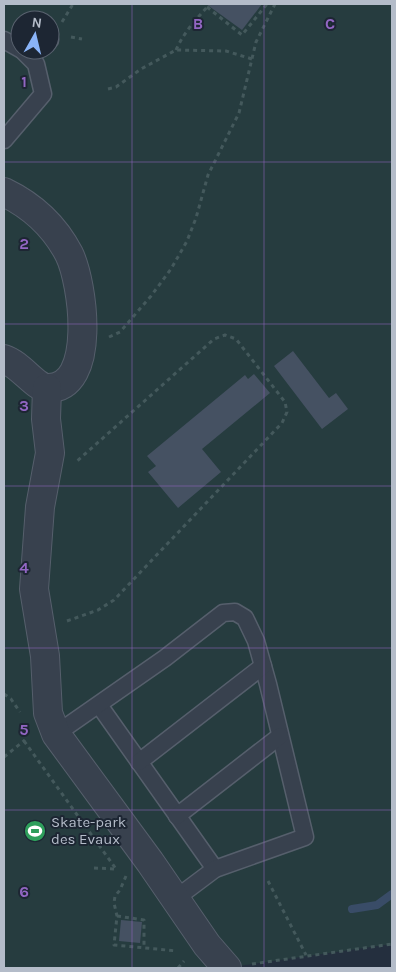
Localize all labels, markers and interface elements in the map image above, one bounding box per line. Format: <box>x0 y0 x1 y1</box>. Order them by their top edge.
north arrow <box>10 10 60 60</box>
text: N <box>31 14 43 32</box>
text: B <box>193 14 203 33</box>
text: C <box>325 14 335 33</box>
text: 1 <box>21 72 27 91</box>
text: 2 <box>19 234 29 253</box>
text: 3 <box>19 396 29 415</box>
text: 4 <box>19 558 29 577</box>
text: 5 <box>19 720 29 739</box>
place label: Skate-park des Evaux <box>51 813 126 848</box>
sports icon: Skate-park des Evaux <box>23 819 47 843</box>
text: 6 <box>19 882 29 901</box>

